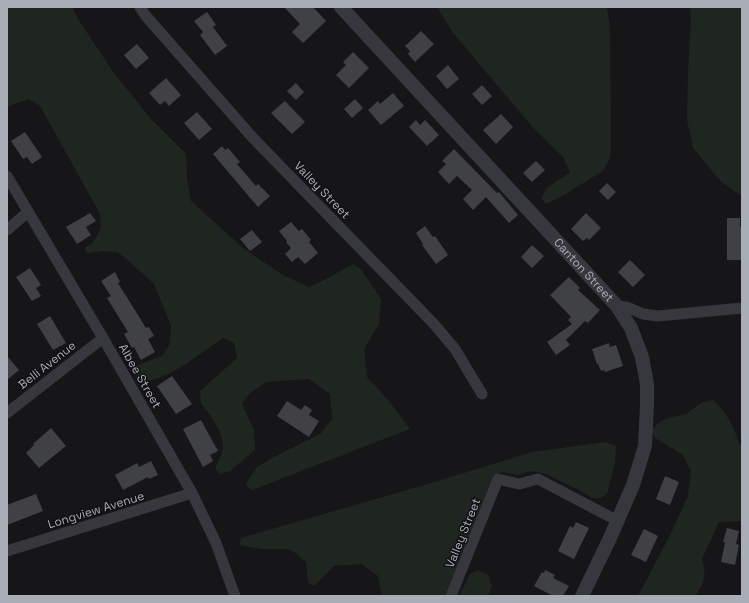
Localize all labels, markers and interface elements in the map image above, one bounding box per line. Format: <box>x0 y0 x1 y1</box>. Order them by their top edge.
street label: Valley Street <box>291 158 353 222</box>
street label: Canton Street <box>550 235 617 306</box>
street label: Belli Avenue <box>15 337 79 393</box>
street label: Albee Street <box>115 341 165 411</box>
street label: Longview Avenue <box>46 488 146 532</box>
street label: Valley Street <box>442 496 484 570</box>

